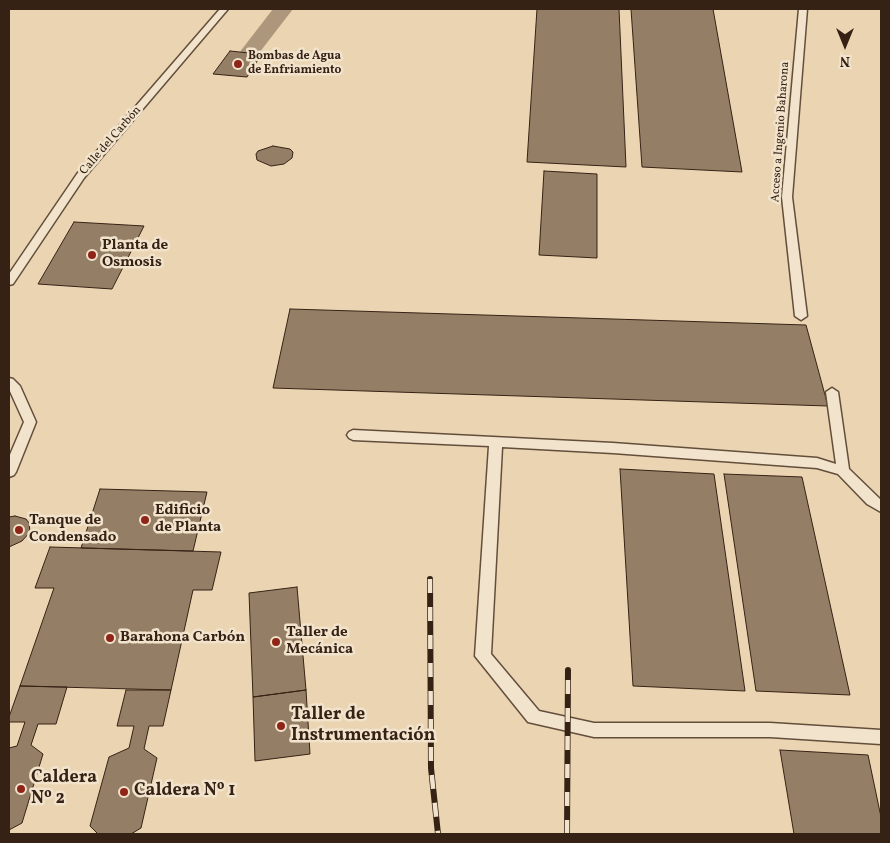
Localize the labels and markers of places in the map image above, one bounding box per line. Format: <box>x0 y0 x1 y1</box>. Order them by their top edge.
place label: Bombas de Agua de Enfriamiento <box>248 50 341 78</box>
marker: Bombas de Agua de Enfriamiento <box>232 58 244 70</box>
place label: Planta de Osmosis <box>102 237 168 272</box>
marker: Planta de Osmosis <box>86 249 98 261</box>
place label: Edificio de Planta <box>155 502 221 537</box>
place label: Tanque de Condensado <box>29 512 116 547</box>
marker: Edificio de Planta <box>139 514 151 526</box>
marker: Tanque de Condensado <box>13 524 25 536</box>
place label: Taller de Mecánica <box>286 624 353 659</box>
place label: Barahona Carbón <box>120 629 245 647</box>
marker: Barahona Carbón <box>104 632 116 644</box>
marker: Taller de Mecánica <box>270 636 282 648</box>
place label: Taller de Instrumentación <box>291 705 435 748</box>
marker: Taller de Instrumentación <box>275 720 287 732</box>
place label: Caldera Nº 2 <box>31 768 97 811</box>
place label: Caldera Nº 1 <box>134 781 235 803</box>
marker: Caldera Nº 2 <box>15 783 27 795</box>
marker: Caldera Nº 1 <box>118 786 130 798</box>

